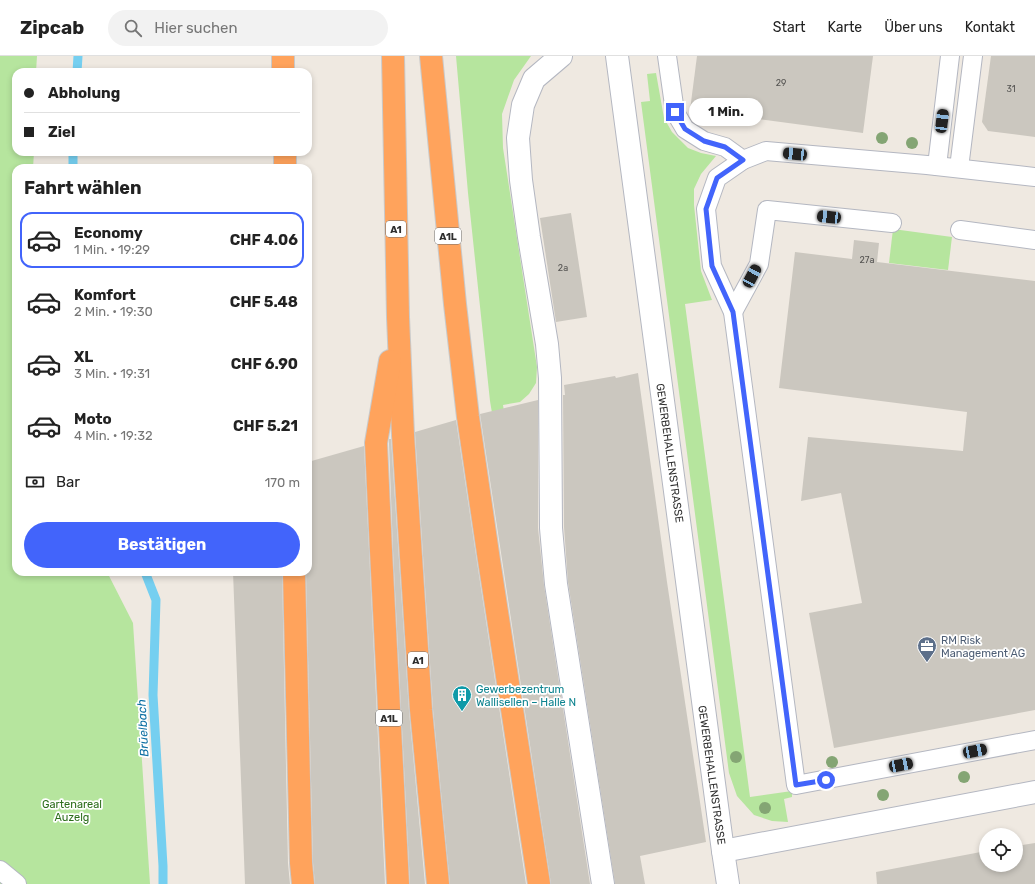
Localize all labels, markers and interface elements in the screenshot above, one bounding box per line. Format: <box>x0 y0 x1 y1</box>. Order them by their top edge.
search box <box>108 10 388 46</box>
text: Zipcab <box>20 16 84 39</box>
icon: search <box>122 17 144 39</box>
text: Hier suchen <box>154 19 238 37</box>
text: Start <box>773 19 806 36</box>
text: Karte <box>828 19 862 36</box>
text: Über uns <box>884 19 943 36</box>
text: Kontakt <box>965 19 1015 36</box>
house number: 29 <box>776 78 786 88</box>
text: Abholung <box>48 84 120 102</box>
house number: 31 <box>1006 84 1016 94</box>
callout: 1 Min. <box>689 98 763 126</box>
route end <box>666 103 684 121</box>
text: 1 Min. <box>708 104 744 119</box>
car <box>935 108 949 134</box>
text: Ziel <box>48 123 75 141</box>
car <box>783 147 807 161</box>
text: Fahrt wählen <box>24 177 142 199</box>
car <box>816 210 842 224</box>
road number: A1 <box>386 221 406 237</box>
icon: car <box>26 222 62 258</box>
text: Economy <box>74 224 143 242</box>
road number: A1L <box>435 228 461 244</box>
text: CHF 4.06 <box>230 231 298 249</box>
text: 1 Min. · 19:29 <box>74 242 150 257</box>
house number: 27a <box>860 255 874 265</box>
house number: 2a <box>558 263 568 273</box>
car <box>741 263 763 289</box>
icon: car <box>26 284 62 320</box>
text: Komfort <box>74 286 136 304</box>
text: CHF 5.48 <box>230 293 298 311</box>
text: 2 Min. · 19:30 <box>74 304 153 319</box>
icon: car <box>26 346 62 382</box>
text: XL <box>74 348 93 366</box>
text: CHF 6.90 <box>231 355 298 373</box>
text: 3 Min. · 19:31 <box>74 366 150 381</box>
street label: GEWERBEHALLENSTRASSE <box>653 382 686 524</box>
icon: car <box>26 408 62 444</box>
text: Moto <box>74 410 112 428</box>
text: CHF 5.21 <box>233 417 298 435</box>
text: 4 Min. · 19:32 <box>74 428 153 443</box>
icon: cash <box>24 471 46 493</box>
text: Bar <box>56 473 80 491</box>
text: 170 m <box>265 475 300 490</box>
button: Bestätigen <box>24 522 300 568</box>
place label: RM Risk Management AG <box>941 634 1025 660</box>
office icon: RM Risk Management AG <box>916 635 938 663</box>
road number: A1 <box>408 652 428 668</box>
place label: Gewerbezentrum Wallisellen – Halle N <box>476 683 576 709</box>
building icon: Gewerbezentrum Wallisellen – Halle N <box>451 684 473 712</box>
water label: Brüelbach <box>135 699 151 757</box>
street label: GEWERBEHALLENSTRASSE <box>695 704 728 846</box>
road number: A1L <box>376 710 402 726</box>
car <box>962 743 988 759</box>
car <box>888 757 914 773</box>
route start <box>817 771 835 789</box>
park label: Gartenareal Auzelg <box>42 798 102 824</box>
map controls <box>979 828 1023 872</box>
button: locate <box>979 828 1023 872</box>

